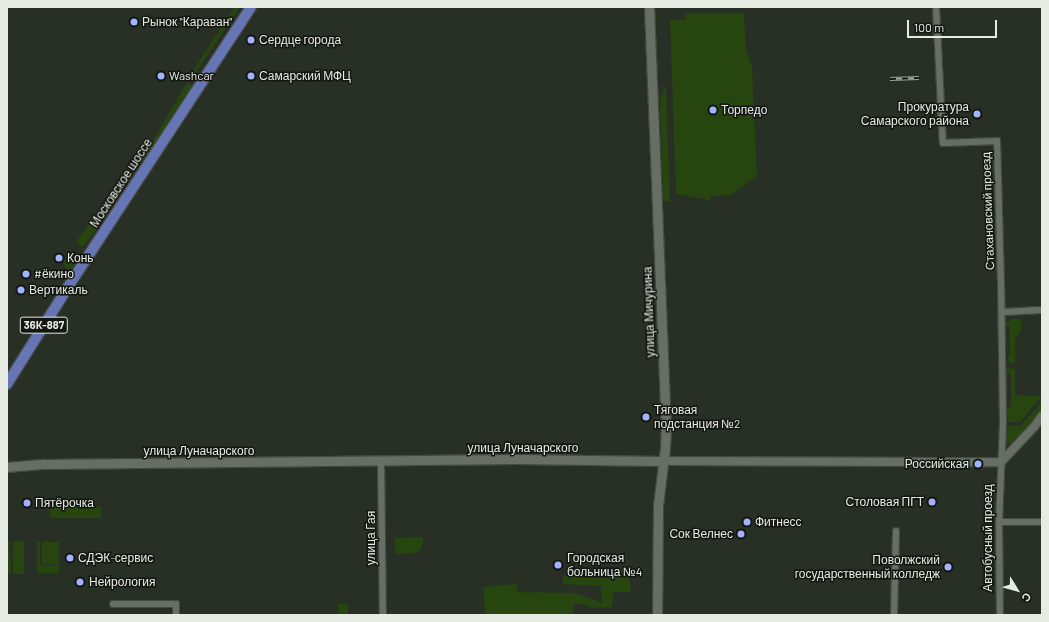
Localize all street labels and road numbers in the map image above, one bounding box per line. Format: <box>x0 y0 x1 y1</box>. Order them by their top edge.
street label: Московское шоссе <box>87 136 155 230</box>
street label: Стахановский проезд <box>979 152 997 270</box>
street label: улица Мичурина <box>640 266 658 358</box>
road number: 36К-887 <box>19 316 69 334</box>
street label: улица Луначарского <box>468 441 578 455</box>
street label: улица Луначарского <box>144 444 254 458</box>
street label: Автобусный проезд <box>981 484 995 592</box>
street label: улица Гая <box>364 511 378 565</box>

